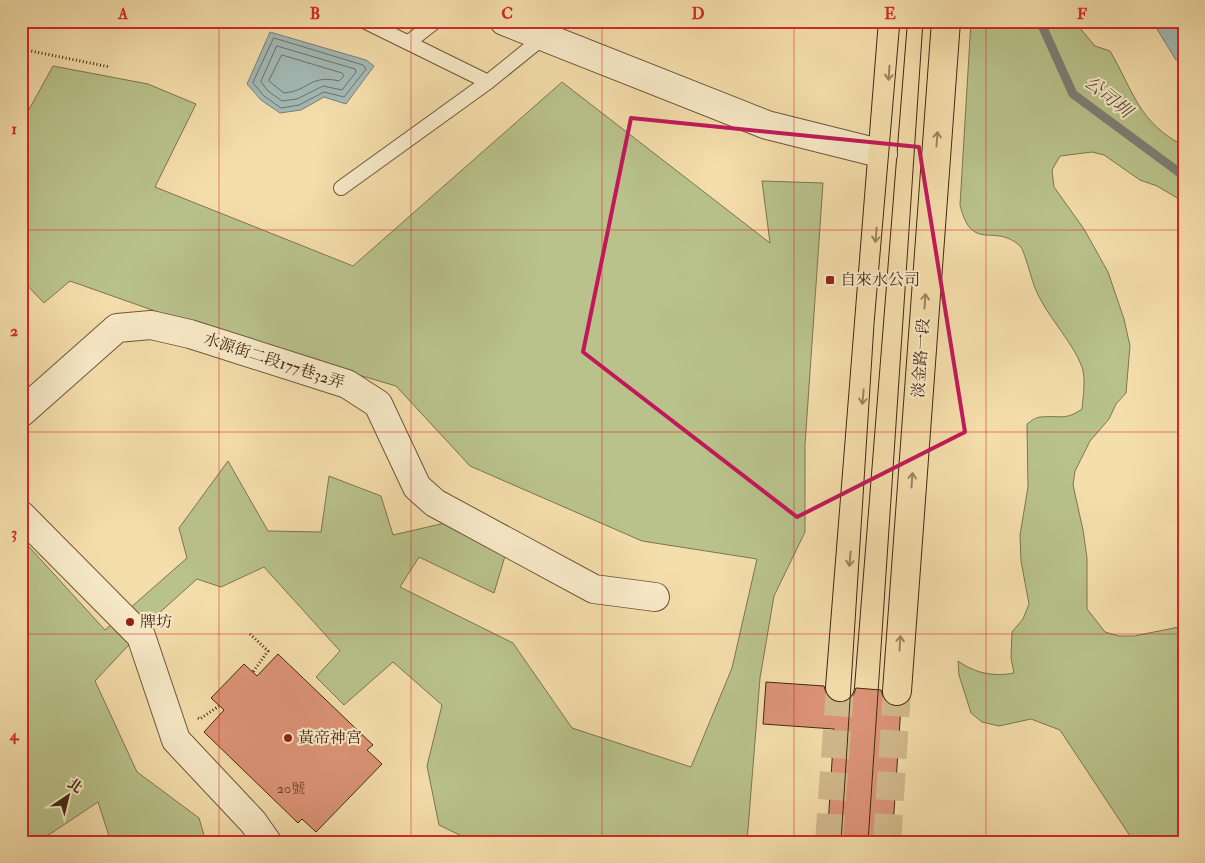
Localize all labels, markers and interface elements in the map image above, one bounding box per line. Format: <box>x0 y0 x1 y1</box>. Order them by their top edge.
text: A <box>117 4 129 24</box>
text: B <box>310 4 320 24</box>
text: C <box>501 4 513 24</box>
text: D <box>691 4 705 24</box>
text: E <box>884 4 896 24</box>
text: F <box>1077 4 1087 24</box>
one-way arrow <box>884 65 893 81</box>
water label: 公司圳 <box>1080 71 1139 125</box>
text: 1 <box>11 119 17 139</box>
one-way arrow <box>933 131 942 147</box>
one-way arrow <box>871 227 881 243</box>
place label: 自來水公司 <box>840 270 920 290</box>
marker: 自來水公司 <box>824 274 836 286</box>
one-way arrow <box>921 293 930 309</box>
street label: 淡金路一段 <box>908 317 934 399</box>
text: 2 <box>10 321 18 341</box>
street label: 水源街二段177巷32弄 <box>201 329 347 393</box>
one-way arrow <box>858 389 868 405</box>
one-way arrow <box>907 473 917 489</box>
text: 3 <box>11 523 17 543</box>
one-way arrow <box>846 551 855 567</box>
place label: 牌坊 <box>140 612 172 632</box>
marker: 牌坊 <box>124 616 136 628</box>
one-way arrow <box>896 635 905 651</box>
text: 4 <box>9 725 20 745</box>
place label: 黃帝神宮 <box>298 728 362 748</box>
marker: 黃帝神宮 <box>282 732 294 744</box>
north arrow <box>42 770 92 820</box>
text: 北 <box>65 775 86 797</box>
house number: 20號 <box>277 780 305 797</box>

